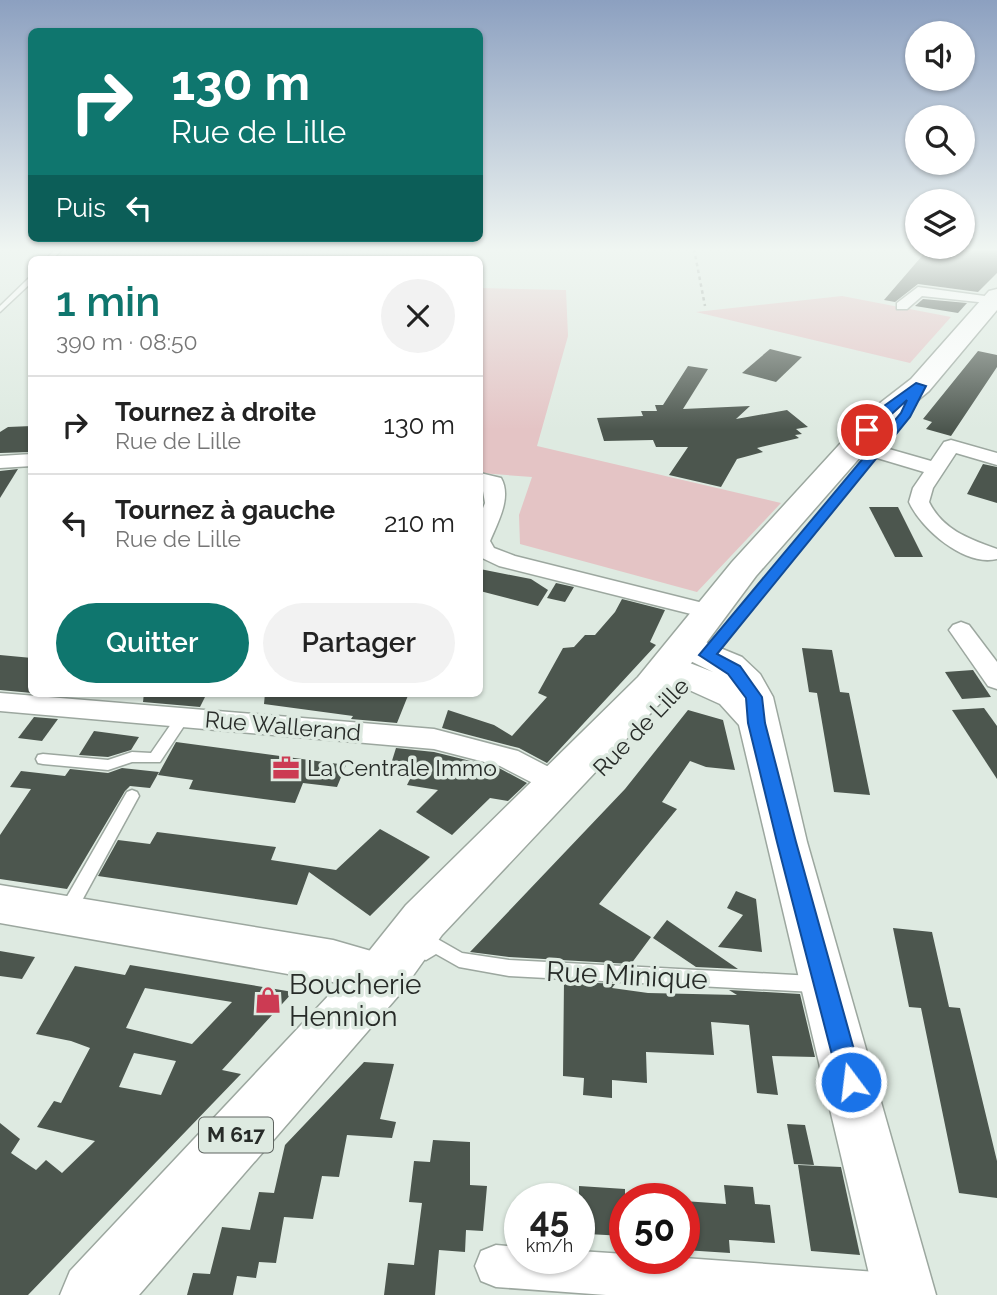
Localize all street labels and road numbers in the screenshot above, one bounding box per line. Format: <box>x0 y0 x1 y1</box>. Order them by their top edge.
street label: Rue de Lille <box>587 672 694 781</box>
street label: Rue Wallerand <box>204 705 362 746</box>
street label: Rue Minique <box>545 955 709 996</box>
road number: M 617 <box>199 1118 273 1152</box>

